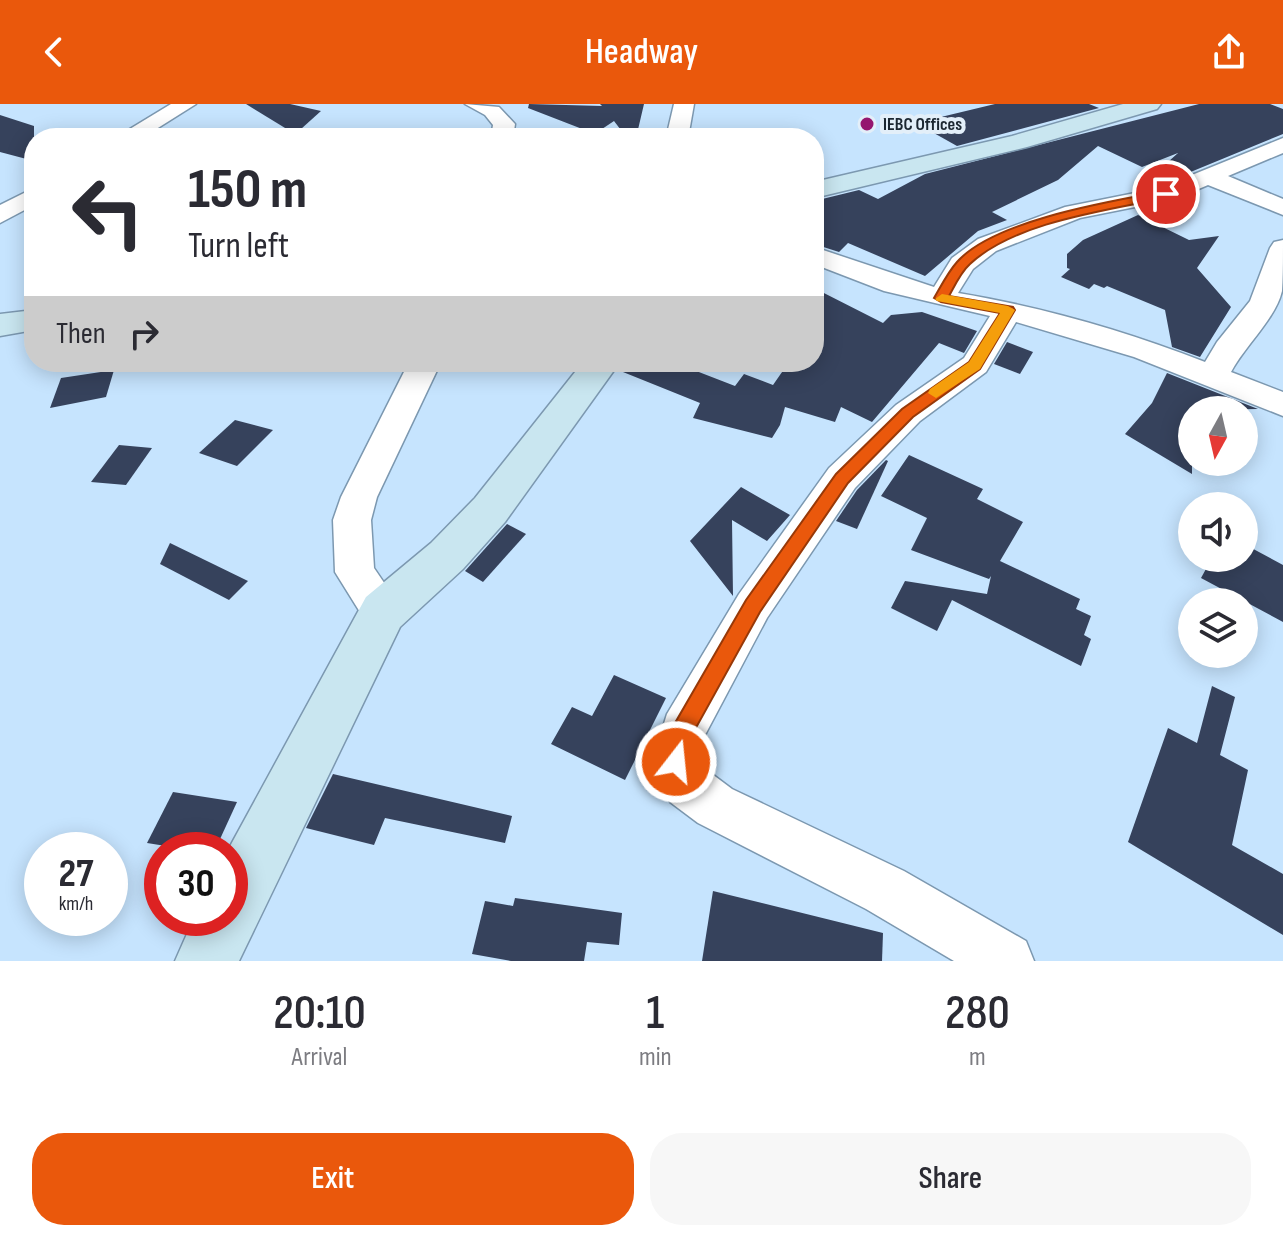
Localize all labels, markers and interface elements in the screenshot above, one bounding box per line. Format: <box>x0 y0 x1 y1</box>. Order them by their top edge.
icon: back <box>32 30 76 74</box>
icon: share <box>1207 30 1251 74</box>
text: Headway <box>585 31 698 74</box>
place label: IEBC Offices <box>883 114 962 135</box>
marker: IEBC Offices <box>858 115 876 133</box>
text: 150 m <box>188 157 307 224</box>
icon: left <box>56 160 160 264</box>
pin <box>1132 160 1200 228</box>
icon: arrive <box>1144 172 1188 216</box>
text: Turn left <box>188 225 289 268</box>
icon: right <box>122 312 166 356</box>
text: Then <box>56 316 106 352</box>
north arrow <box>1178 396 1258 476</box>
map controls <box>1178 396 1258 668</box>
button: sound <box>1178 492 1258 572</box>
button: layers <box>1178 588 1258 668</box>
position arrow <box>634 720 718 804</box>
speed limit sign: 30 <box>144 832 248 936</box>
text: 27 <box>59 850 93 898</box>
text: km/h <box>59 892 93 916</box>
text: 20:10 <box>273 985 366 1042</box>
text: 1 <box>646 985 664 1042</box>
text: 280 <box>945 985 1010 1042</box>
text: Arrival <box>292 1042 347 1073</box>
text: min <box>639 1042 672 1073</box>
text: m <box>969 1042 986 1073</box>
button: Exit <box>32 1133 634 1225</box>
button: Share <box>650 1133 1251 1225</box>

